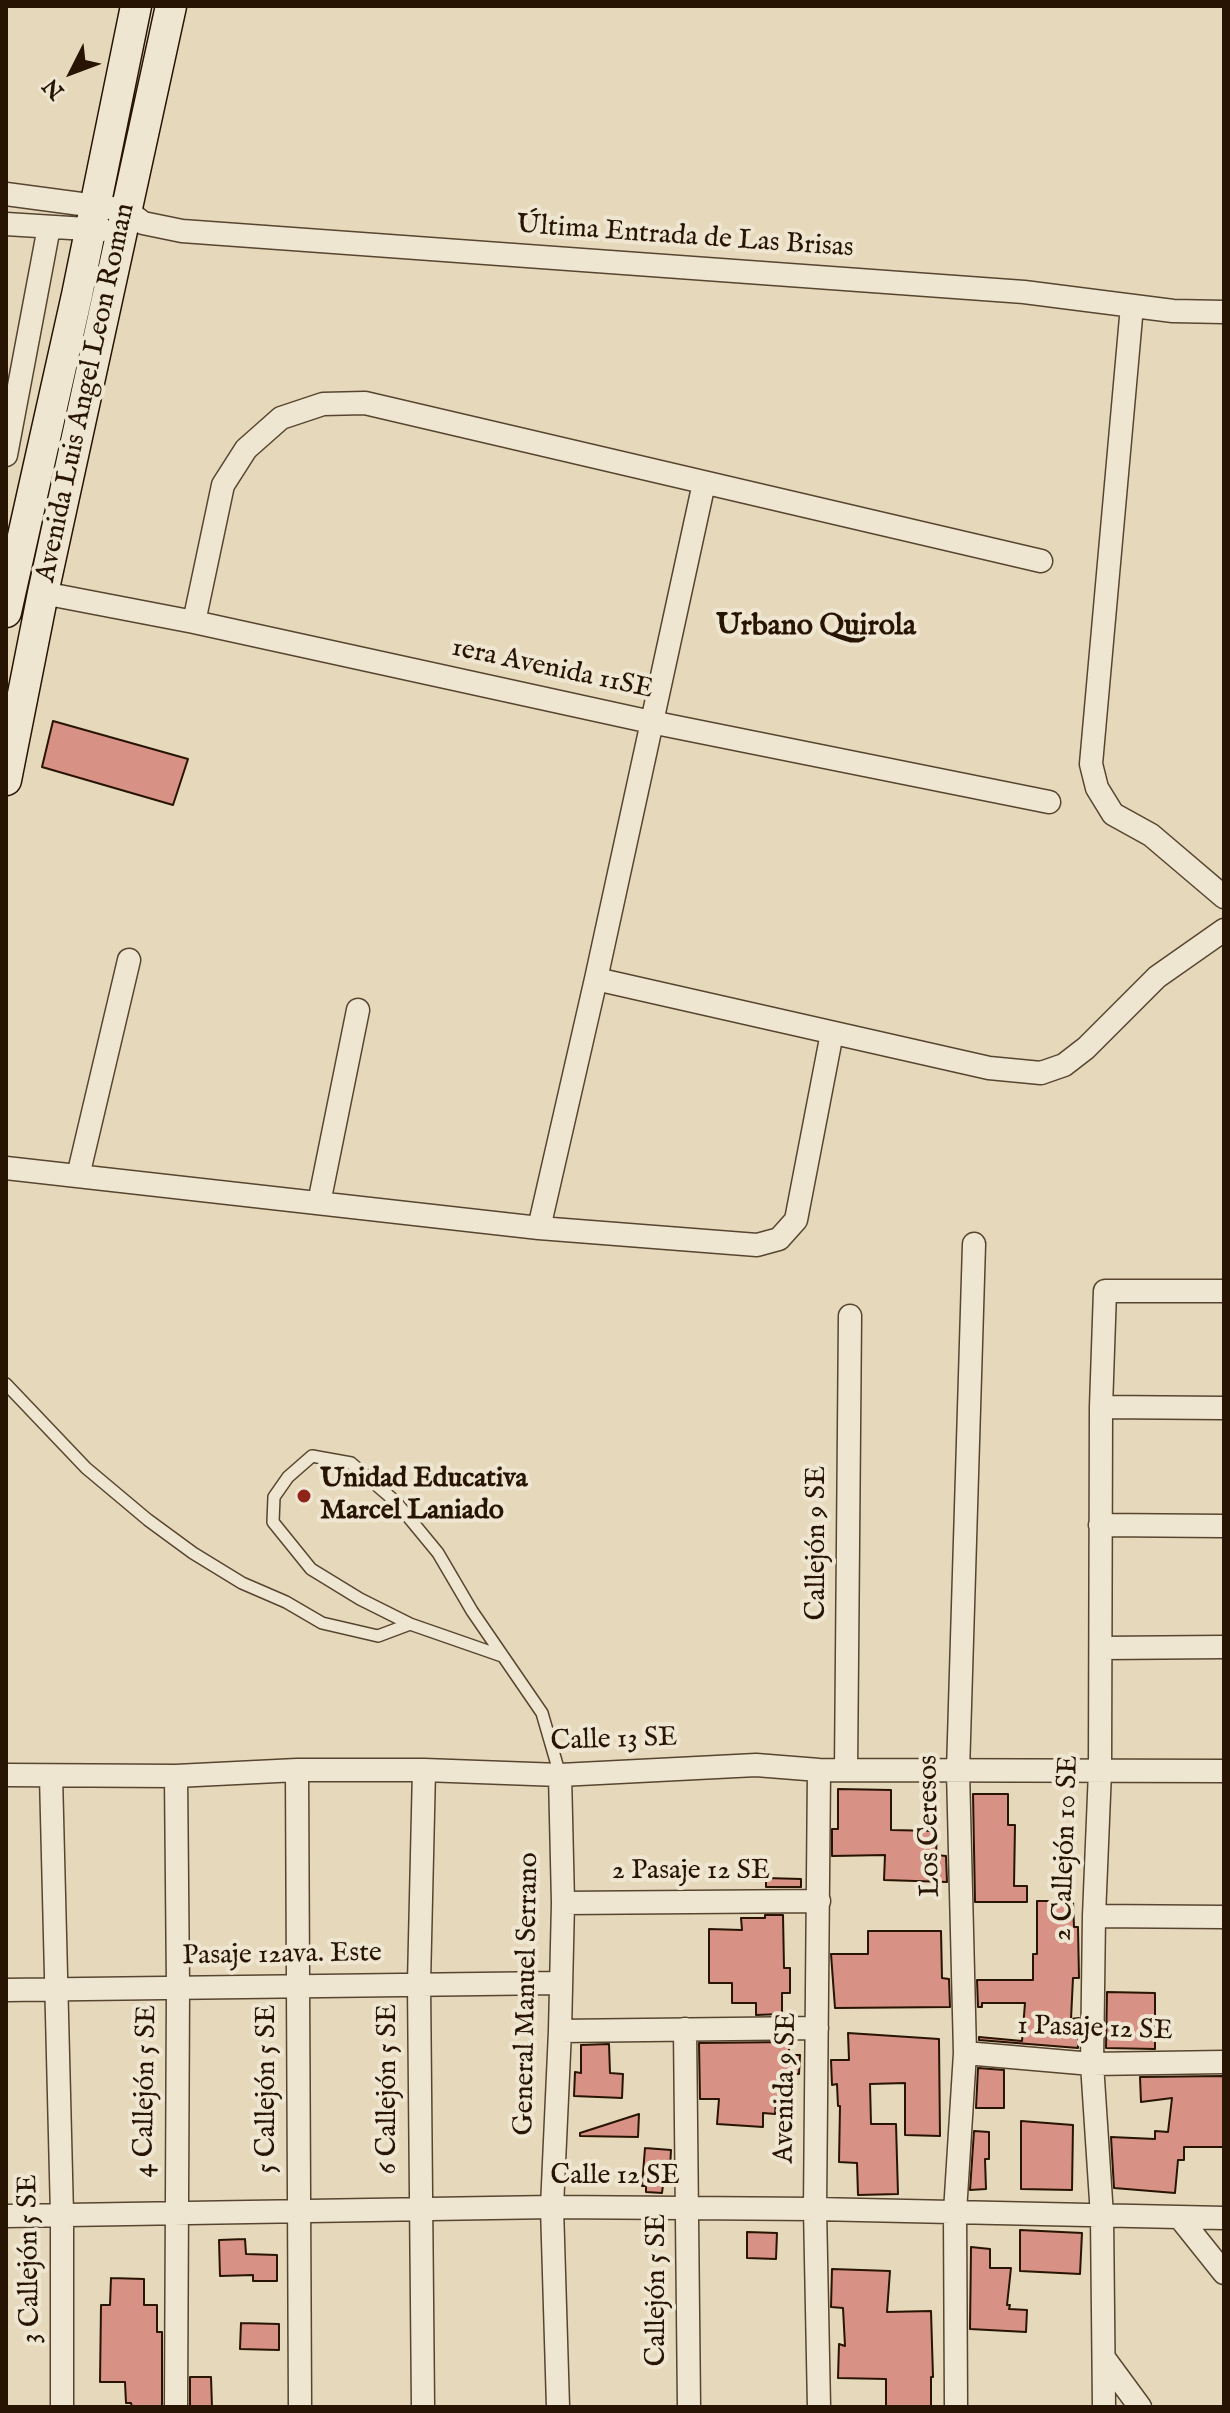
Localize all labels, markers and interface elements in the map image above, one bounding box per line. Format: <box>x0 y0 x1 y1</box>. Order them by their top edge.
north arrow <box>32 32 112 112</box>
text: N <box>37 72 71 105</box>
street label: Avenida Luis Angel Leon Roman <box>30 201 144 585</box>
street label: Última Entrada de Las Brisas <box>515 209 855 267</box>
district label: Urbano Quirola <box>716 610 916 646</box>
street label: 1era Avenida 11SE <box>448 632 656 708</box>
place label: Unidad Educativa Marcel Laniado <box>320 1463 528 1529</box>
street label: Callejón 9 SE <box>801 1466 835 1620</box>
marker: Unidad Educativa Marcel Laniado <box>295 1487 313 1505</box>
street label: Calle 13 SE <box>550 1722 678 1760</box>
street label: 2 Callejón 10 SE <box>1047 1754 1087 1942</box>
street label: Los Ceresos <box>913 1755 949 1897</box>
street label: General Manuel Serrano <box>509 1852 547 2136</box>
street label: 2 Pasaje 12 SE <box>612 1855 770 1889</box>
street label: Pasaje 12ava. Este <box>182 1937 382 1975</box>
street label: 4 Callejón 5 SE <box>129 2004 165 2178</box>
street label: 5 Callejón 5 SE <box>251 2004 285 2174</box>
street label: 6 Callejón 5 SE <box>372 2004 406 2174</box>
street label: 1 Pasaje 12 SE <box>1017 2010 1173 2050</box>
street label: Avenida 9 SE <box>769 2012 805 2164</box>
street label: Calle 12 SE <box>550 2160 680 2194</box>
street label: 3 Callejón 5 SE <box>13 2174 49 2344</box>
street label: Callejón 5 SE <box>641 2214 675 2366</box>

